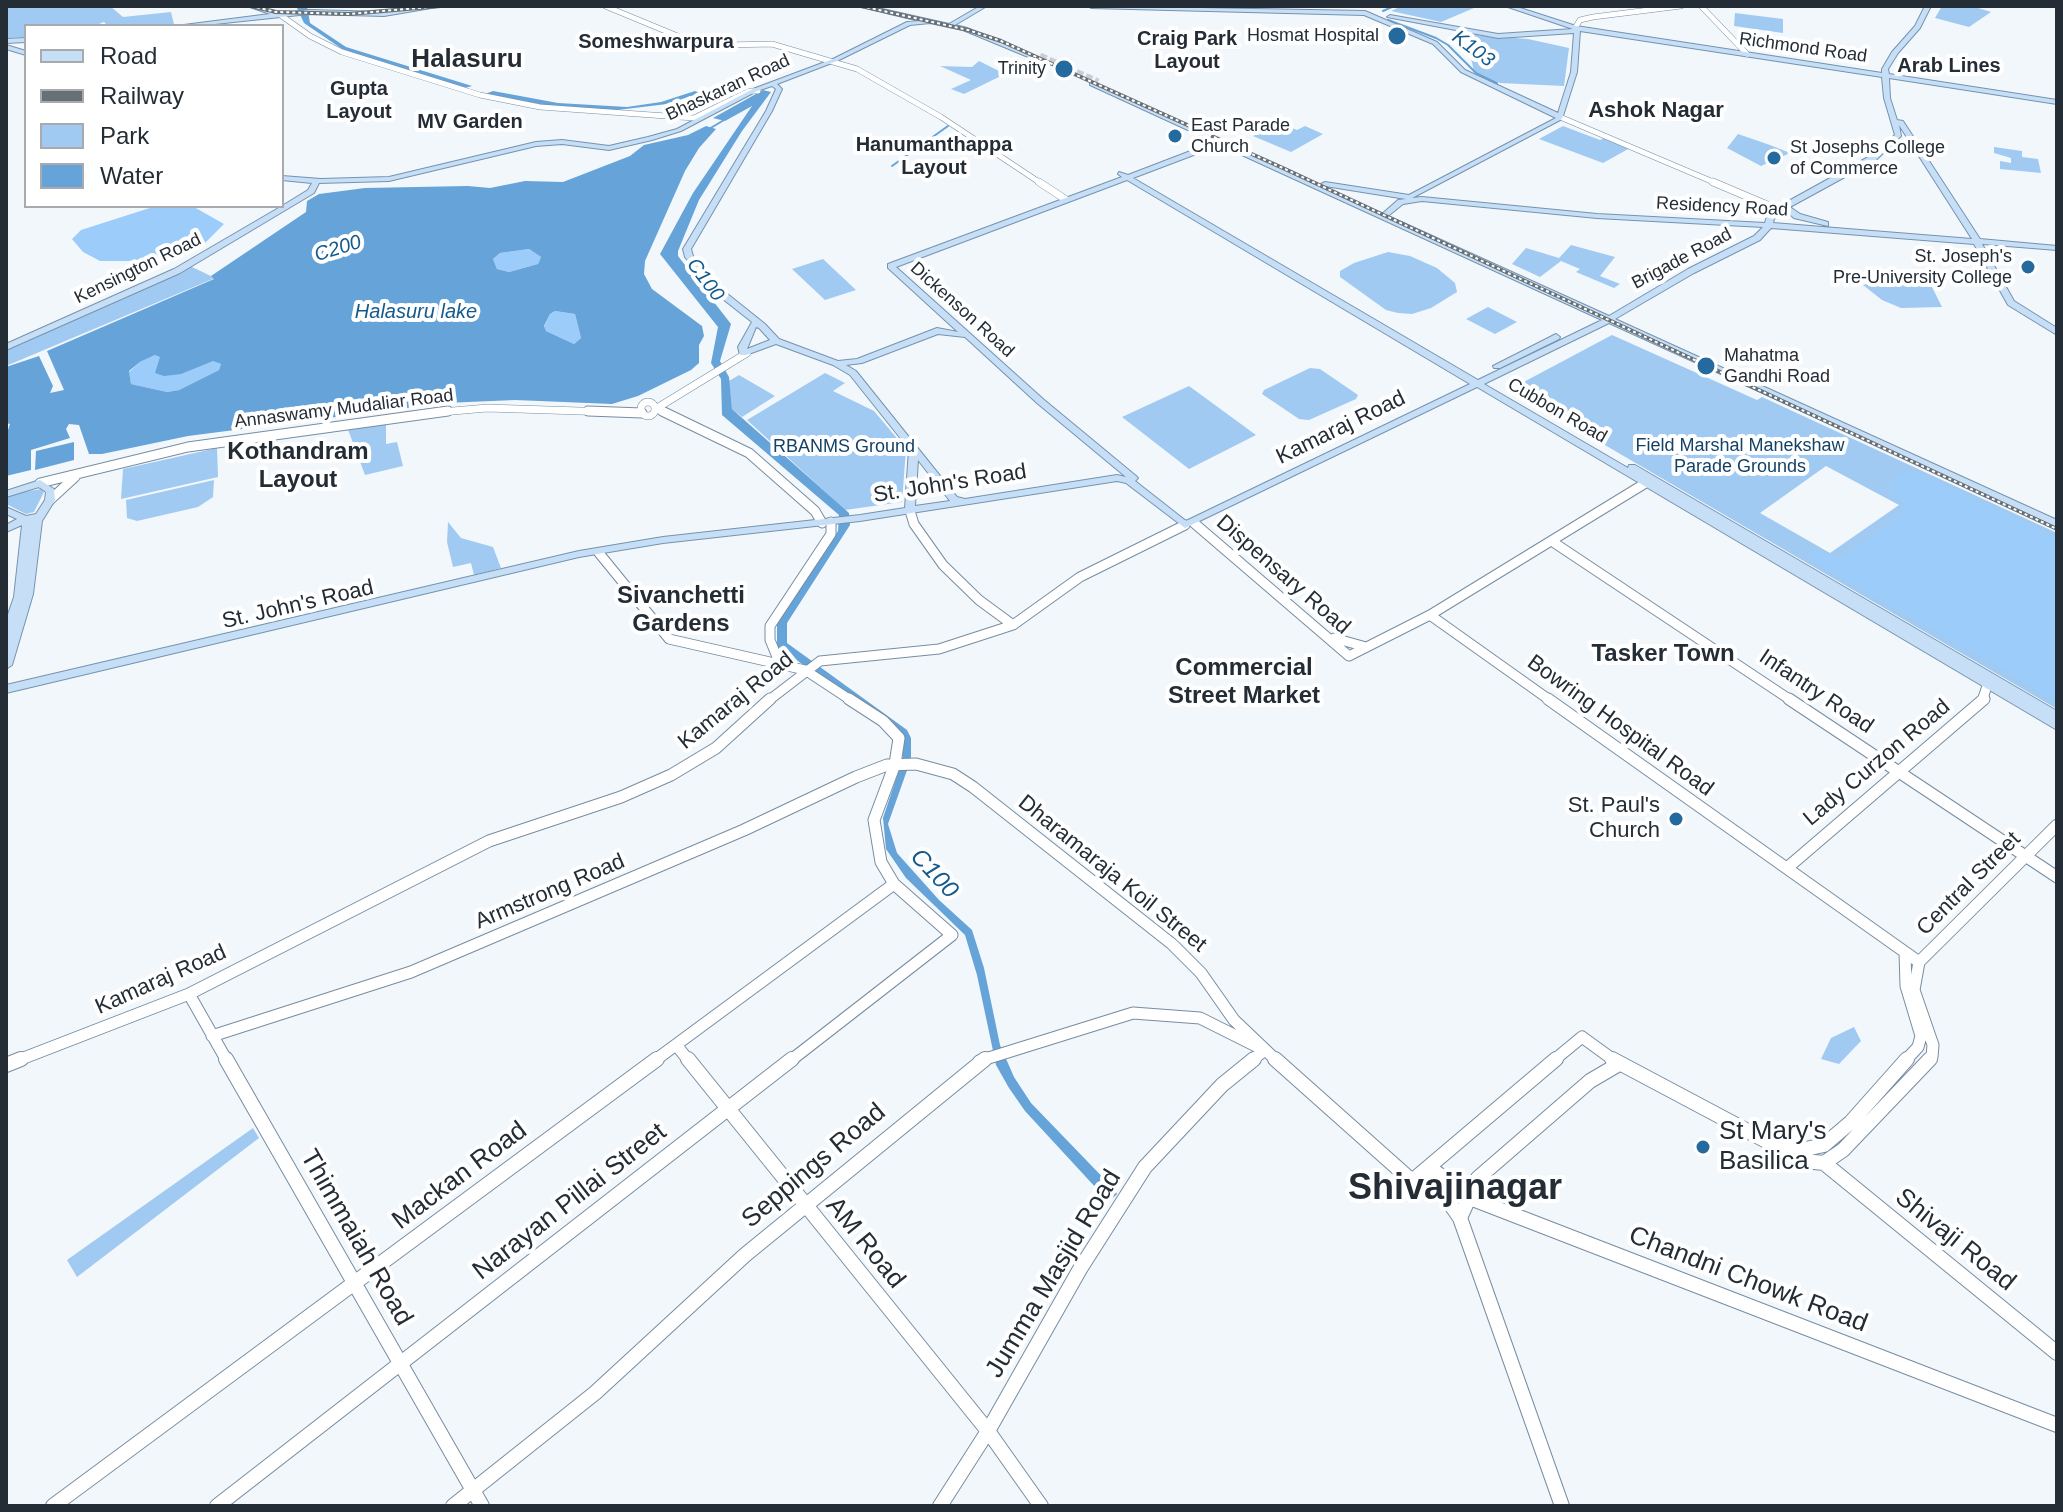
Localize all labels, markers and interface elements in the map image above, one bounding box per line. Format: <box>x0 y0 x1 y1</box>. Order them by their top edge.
legend <box>24 24 284 208</box>
place label: Hosmat Hospital <box>1247 25 1379 47</box>
marker: Hosmat Hospital <box>1386 25 1408 47</box>
water label: K103 <box>1447 25 1499 73</box>
district label: Craig Park Layout <box>1137 27 1237 74</box>
street label: Richmond Road <box>1738 28 1868 68</box>
district label: Someshwarpura <box>578 30 734 54</box>
text: Road <box>100 42 157 69</box>
district label: Halasuru <box>411 44 523 76</box>
street label: Bhaskaran Road <box>663 50 793 126</box>
district label: Arab Lines <box>1897 54 2001 78</box>
place label: Trinity <box>998 58 1046 80</box>
marker: Trinity <box>1053 58 1075 80</box>
district label: Gupta Layout <box>326 77 392 124</box>
text: Railway <box>100 82 184 109</box>
district label: Ashok Nagar <box>1588 98 1724 124</box>
district label: MV Garden <box>417 110 523 134</box>
place label: East Parade Church <box>1191 115 1290 158</box>
text: Park <box>100 122 149 149</box>
marker: East Parade Church <box>1166 127 1184 145</box>
district label: Hanumanthappa Layout <box>856 133 1012 180</box>
place label: St Josephs College of Commerce <box>1790 137 1945 180</box>
marker: St Josephs College of Commerce <box>1765 149 1783 167</box>
text: Water <box>100 162 163 189</box>
street label: Residency Road <box>1655 193 1789 221</box>
street label: Brigade Road <box>1628 224 1736 294</box>
street label: Kensington Road <box>71 229 205 309</box>
water label: C200 <box>312 231 364 267</box>
place label: St. Joseph's Pre-University College <box>1833 246 2012 288</box>
water label: C100 <box>681 254 729 306</box>
street label: Dickenson Road <box>906 258 1018 362</box>
marker: St. Joseph's Pre-University College <box>2019 258 2037 276</box>
water label: Halasuru lake <box>355 300 477 324</box>
place label: Mahatma Gandhi Road <box>1724 345 1830 388</box>
marker: Mahatma Gandhi Road <box>1695 355 1717 377</box>
street label: Cubbon Road <box>1503 374 1611 448</box>
street label: Annaswamy Mudaliar Road <box>233 385 455 433</box>
street label: Kamaraj Road <box>1272 385 1410 471</box>
park label: Field Marshal Manekshaw Parade Grounds <box>1635 435 1845 478</box>
park label: RBANMS Ground <box>773 436 915 458</box>
district label: Kothandram Layout <box>227 438 369 494</box>
street label: St. John's Road <box>872 459 1028 509</box>
street label: Dispensary Road <box>1211 510 1355 640</box>
street label: St. John's Road <box>220 575 376 635</box>
district label: Sivanchetti Gardens <box>617 582 745 638</box>
district label: Tasker Town <box>1591 640 1735 668</box>
street label: Infantry Road <box>1754 644 1878 740</box>
street label: Kamaraj Road <box>673 646 799 756</box>
street label: Bowring Hospital Road <box>1522 650 1718 802</box>
district label: Commercial Street Market <box>1168 654 1320 710</box>
street label: Lady Curzon Road <box>1798 694 1956 832</box>
street label: Dharamaraja Koil Street <box>1012 790 1212 958</box>
place label: St. Paul's Church <box>1568 793 1660 844</box>
marker: St. Paul's Church <box>1667 810 1685 828</box>
street label: Central Street <box>1912 827 2026 941</box>
water label: C100 <box>904 843 964 905</box>
street label: Armstrong Road <box>471 849 629 935</box>
street label: Kamaraj Road <box>91 939 231 1021</box>
street label: Seppings Road <box>736 1097 892 1235</box>
street label: Mackan Road <box>387 1115 533 1237</box>
place label: St Mary's Basilica <box>1719 1116 1827 1178</box>
street label: Narayan Pillai Street <box>467 1117 673 1287</box>
marker: St Mary's Basilica <box>1694 1138 1712 1156</box>
street label: Thimmaiah Road <box>293 1144 419 1332</box>
street label: Jumma Masjid Road <box>980 1164 1128 1384</box>
district label: Shivajinagar <box>1348 1167 1562 1211</box>
street label: Shivaji Road <box>1888 1182 2022 1298</box>
street label: AM Road <box>819 1191 911 1295</box>
street label: Chandni Chowk Road <box>1624 1220 1872 1340</box>

